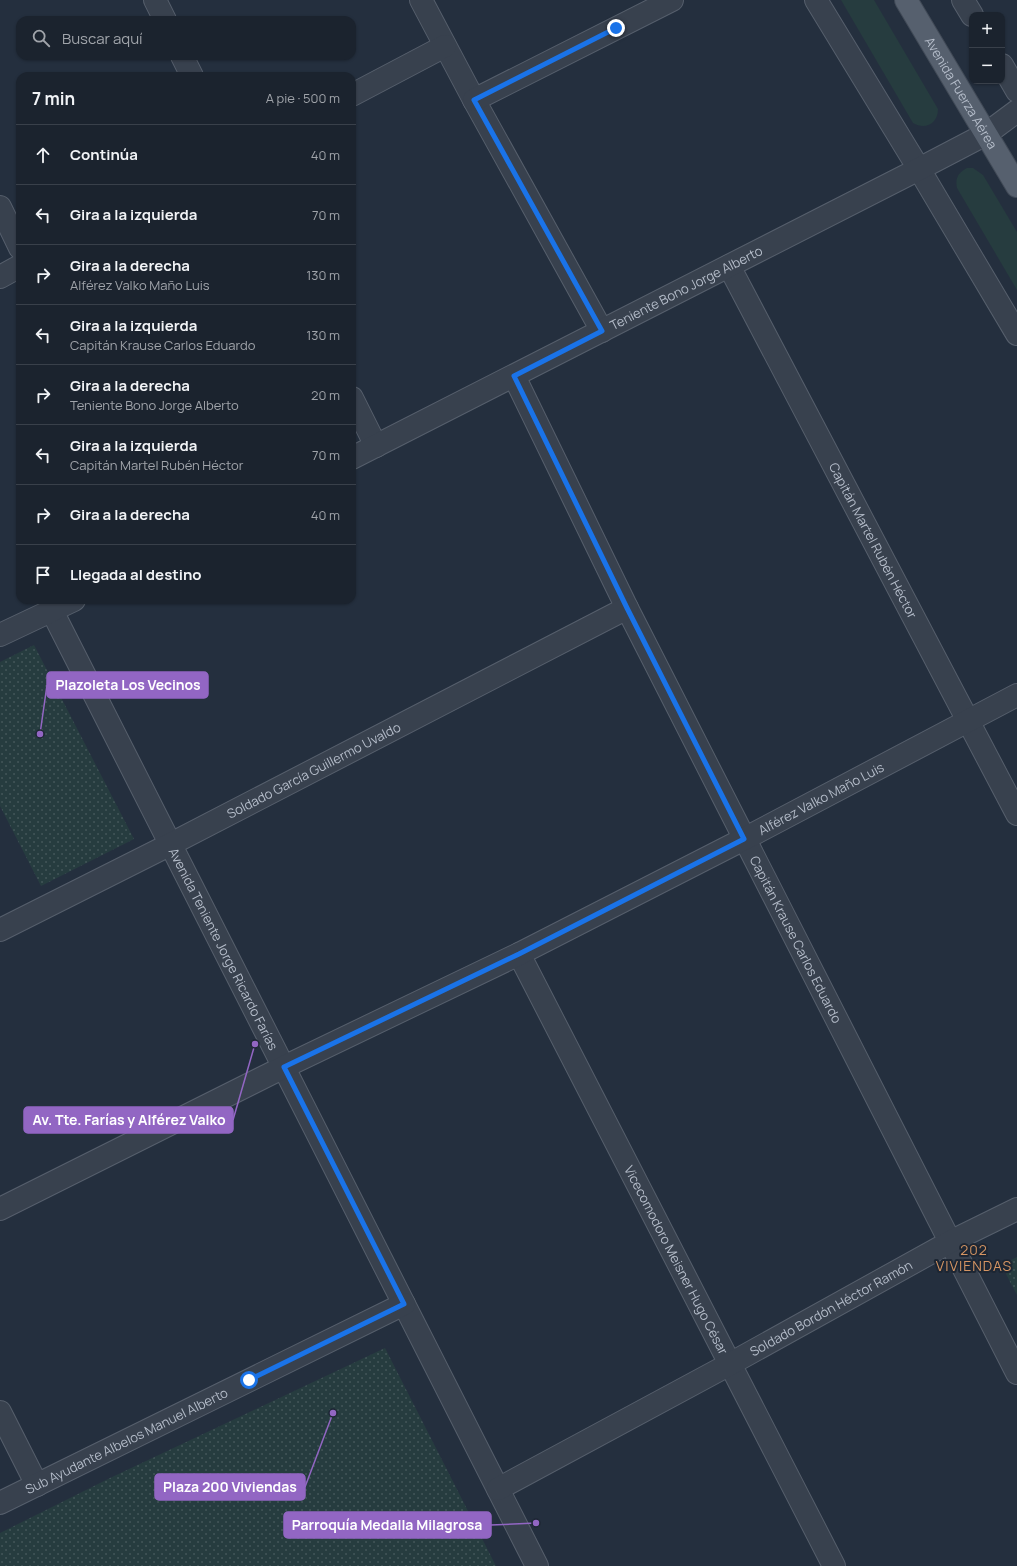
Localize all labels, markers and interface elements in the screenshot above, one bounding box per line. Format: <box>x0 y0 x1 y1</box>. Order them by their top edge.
map controls <box>969 12 1005 84</box>
button: + <box>969 12 1005 48</box>
search box <box>16 16 356 60</box>
route end <box>607 19 625 37</box>
icon: search <box>30 27 52 49</box>
text: Buscar aquí <box>62 28 143 49</box>
street label: Avenida Fuerza Aérea <box>921 33 1002 152</box>
button: − <box>969 48 1005 84</box>
text: 7 min <box>32 87 75 110</box>
text: A pie · 500 m <box>266 89 340 107</box>
icon: ahead <box>32 144 54 166</box>
text: Continúa <box>70 144 138 165</box>
text: 40 m <box>311 146 340 164</box>
icon: left <box>32 204 54 226</box>
text: Gira a la izquierda <box>70 204 197 225</box>
text: 70 m <box>312 206 340 224</box>
street label: Teniente Bono Jorge Alberto <box>607 241 766 334</box>
text: Gira a la derecha <box>70 255 190 276</box>
icon: right <box>32 264 54 286</box>
text: 130 m <box>306 266 340 284</box>
text: Alférez Valko Maño Luis <box>70 276 210 294</box>
text: Gira a la izquierda <box>70 315 197 336</box>
icon: left <box>32 324 54 346</box>
text: 130 m <box>306 326 340 344</box>
text: Capitán Krause Carlos Eduardo <box>70 336 255 354</box>
text: Gira a la derecha <box>70 375 190 396</box>
icon: right <box>32 384 54 406</box>
text: 20 m <box>311 386 340 404</box>
text: Teniente Bono Jorge Alberto <box>70 396 239 414</box>
text: Gira a la izquierda <box>70 435 197 456</box>
icon: left <box>32 444 54 466</box>
text: 70 m <box>312 446 340 464</box>
text: Capitán Martel Rubén Héctor <box>70 456 243 474</box>
street label: Capitán Martel Rubén Héctor <box>825 459 922 622</box>
icon: right <box>32 504 54 526</box>
text: Gira a la derecha <box>70 504 190 525</box>
text: 40 m <box>311 506 340 524</box>
icon: arrive <box>32 564 54 586</box>
text: Llegada al destino <box>70 564 202 585</box>
callout: Plazoleta Los Vecinos <box>47 672 208 698</box>
text: Plazoleta Los Vecinos <box>55 675 201 694</box>
street label: Soldado García Guillermo Uvaldo <box>224 718 404 823</box>
street label: Alférez Valko Maño Luis <box>755 758 887 839</box>
street label: Avenida Teniente Jorge Ricardo Farías <box>165 845 283 1053</box>
street label: Capitán Krause Carlos Eduardo <box>746 853 846 1026</box>
callout: Av. Tte. Farías y Alférez Valko <box>24 1107 233 1133</box>
text: Av. Tte. Farías y Alférez Valko <box>32 1110 226 1129</box>
street label: Vicecomodoro Meisner Hugo César <box>620 1162 733 1358</box>
district label: 202 VIVIENDAS <box>936 1240 1012 1275</box>
street label: Soldado Bordón Héctor Ramón <box>746 1256 915 1360</box>
route start <box>240 1371 258 1389</box>
street label: Sub Ayudante Albelos Manuel Alberto <box>22 1383 231 1498</box>
callout: Plaza 200 Viviendas <box>155 1474 305 1500</box>
text: Plaza 200 Viviendas <box>163 1477 297 1496</box>
callout: Parroquía Medalla Milagrosa <box>284 1512 491 1538</box>
text: Parroquía Medalla Milagrosa <box>292 1515 482 1534</box>

